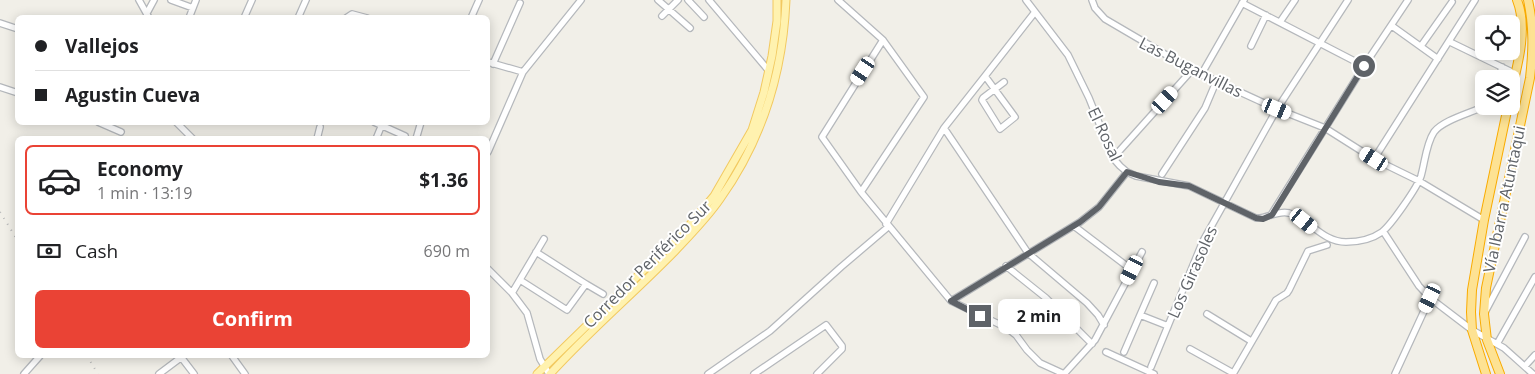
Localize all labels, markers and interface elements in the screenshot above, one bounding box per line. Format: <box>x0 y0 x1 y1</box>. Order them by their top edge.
map controls <box>1475 15 1520 115</box>
button: locate <box>1475 15 1520 60</box>
street label: Las Buganvillas <box>1136 32 1246 102</box>
text: Vallejos <box>65 33 139 59</box>
car <box>848 54 877 88</box>
route start <box>1353 55 1375 77</box>
button: layers <box>1475 70 1520 115</box>
text: Agustin Cueva <box>65 82 200 108</box>
car <box>1149 84 1180 116</box>
car <box>1260 96 1293 122</box>
street label: El Rosal <box>1083 103 1127 165</box>
street label: Vía Ibarra Atuntaqui <box>1478 124 1530 274</box>
car <box>1357 145 1390 173</box>
text: Economy <box>97 156 183 182</box>
icon: car <box>37 158 82 203</box>
text: $1.36 <box>419 167 468 193</box>
text: 1 min · 13:19 <box>97 182 192 204</box>
street label: Corredor Periférico Sur <box>578 195 716 333</box>
car <box>1287 206 1320 236</box>
street label: Los Girasoles <box>1162 222 1222 322</box>
icon: cash <box>35 237 63 265</box>
text: Cash <box>75 238 118 264</box>
text: 690 m <box>424 240 470 262</box>
car <box>1118 253 1145 287</box>
car <box>1416 281 1443 315</box>
button: Confirm <box>35 290 470 348</box>
callout: 2 min <box>998 298 1080 334</box>
route end <box>969 305 991 327</box>
text: 2 min <box>1017 305 1061 327</box>

